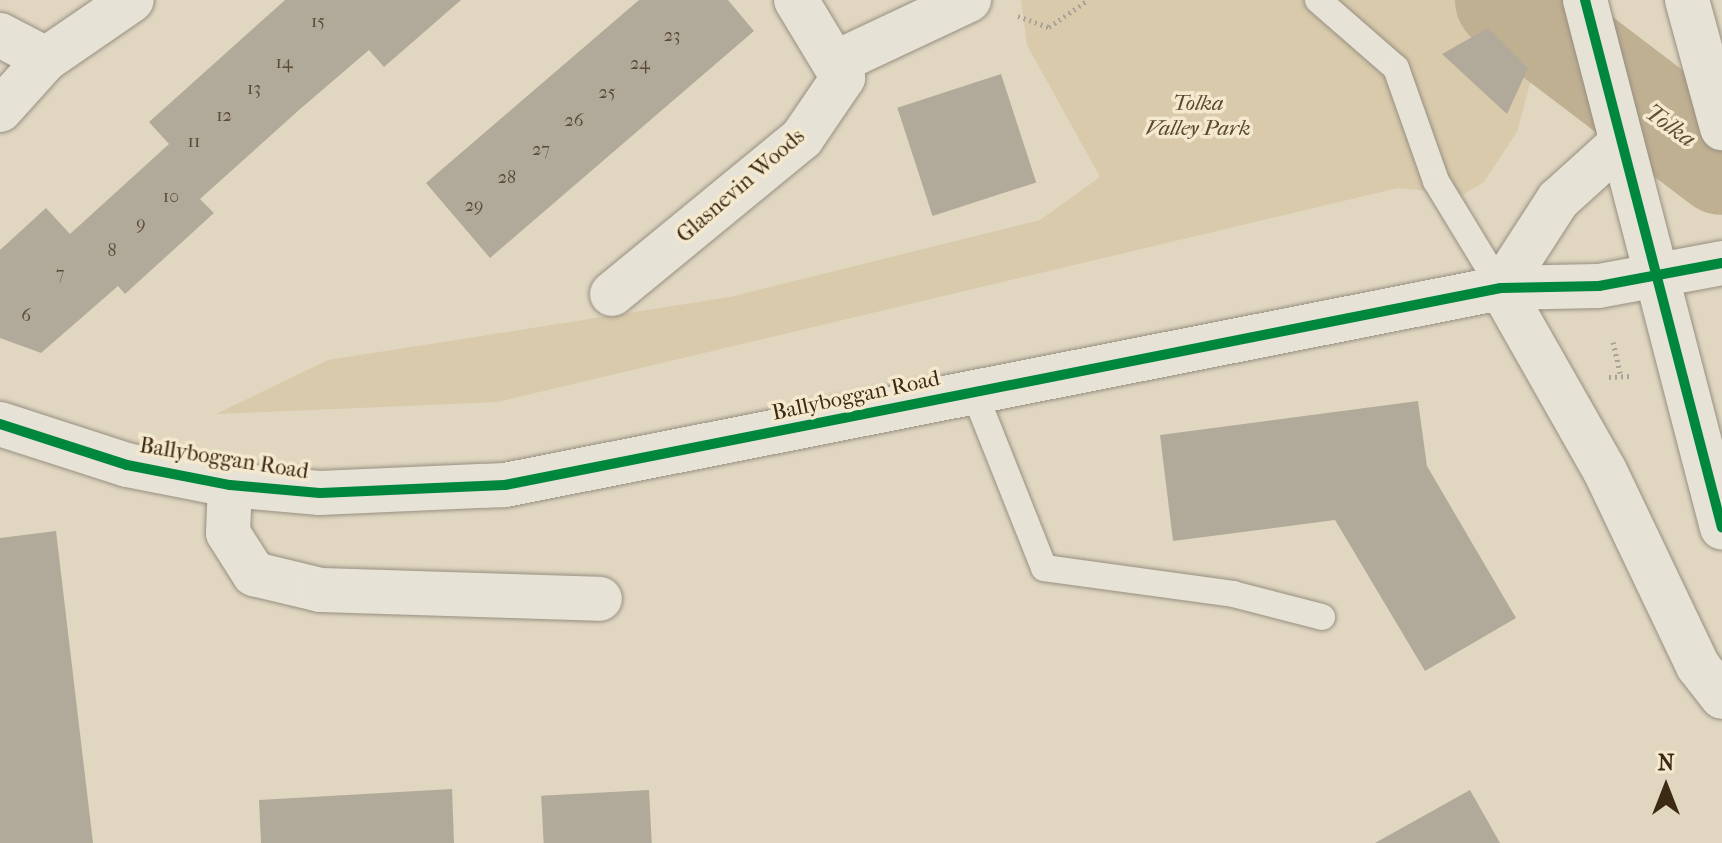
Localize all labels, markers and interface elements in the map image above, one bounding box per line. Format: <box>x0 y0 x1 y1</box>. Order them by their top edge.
house number: 15 <box>311 11 325 33</box>
house number: 23 <box>664 25 680 47</box>
house number: 14 <box>275 52 293 74</box>
house number: 24 <box>630 53 650 75</box>
house number: 13 <box>247 78 261 100</box>
house number: 25 <box>598 82 616 104</box>
park label: Tolka Valley Park <box>1146 90 1250 142</box>
water label: Tolka <box>1639 98 1701 154</box>
house number: 12 <box>216 105 232 127</box>
house number: 26 <box>564 110 584 132</box>
street label: Glasnevin Woods <box>672 123 810 249</box>
house number: 11 <box>188 131 200 153</box>
house number: 27 <box>532 139 550 161</box>
house number: 28 <box>498 167 516 189</box>
house number: 10 <box>163 186 179 208</box>
house number: 29 <box>465 195 483 217</box>
house number: 9 <box>136 213 146 235</box>
house number: 8 <box>107 240 117 262</box>
house number: 7 <box>56 263 64 285</box>
house number: 6 <box>21 305 31 327</box>
street label: Ballyboggan Road <box>770 365 942 427</box>
street label: Ballyboggan Road <box>138 433 310 485</box>
north arrow <box>1626 747 1706 827</box>
text: N <box>1658 750 1674 776</box>

